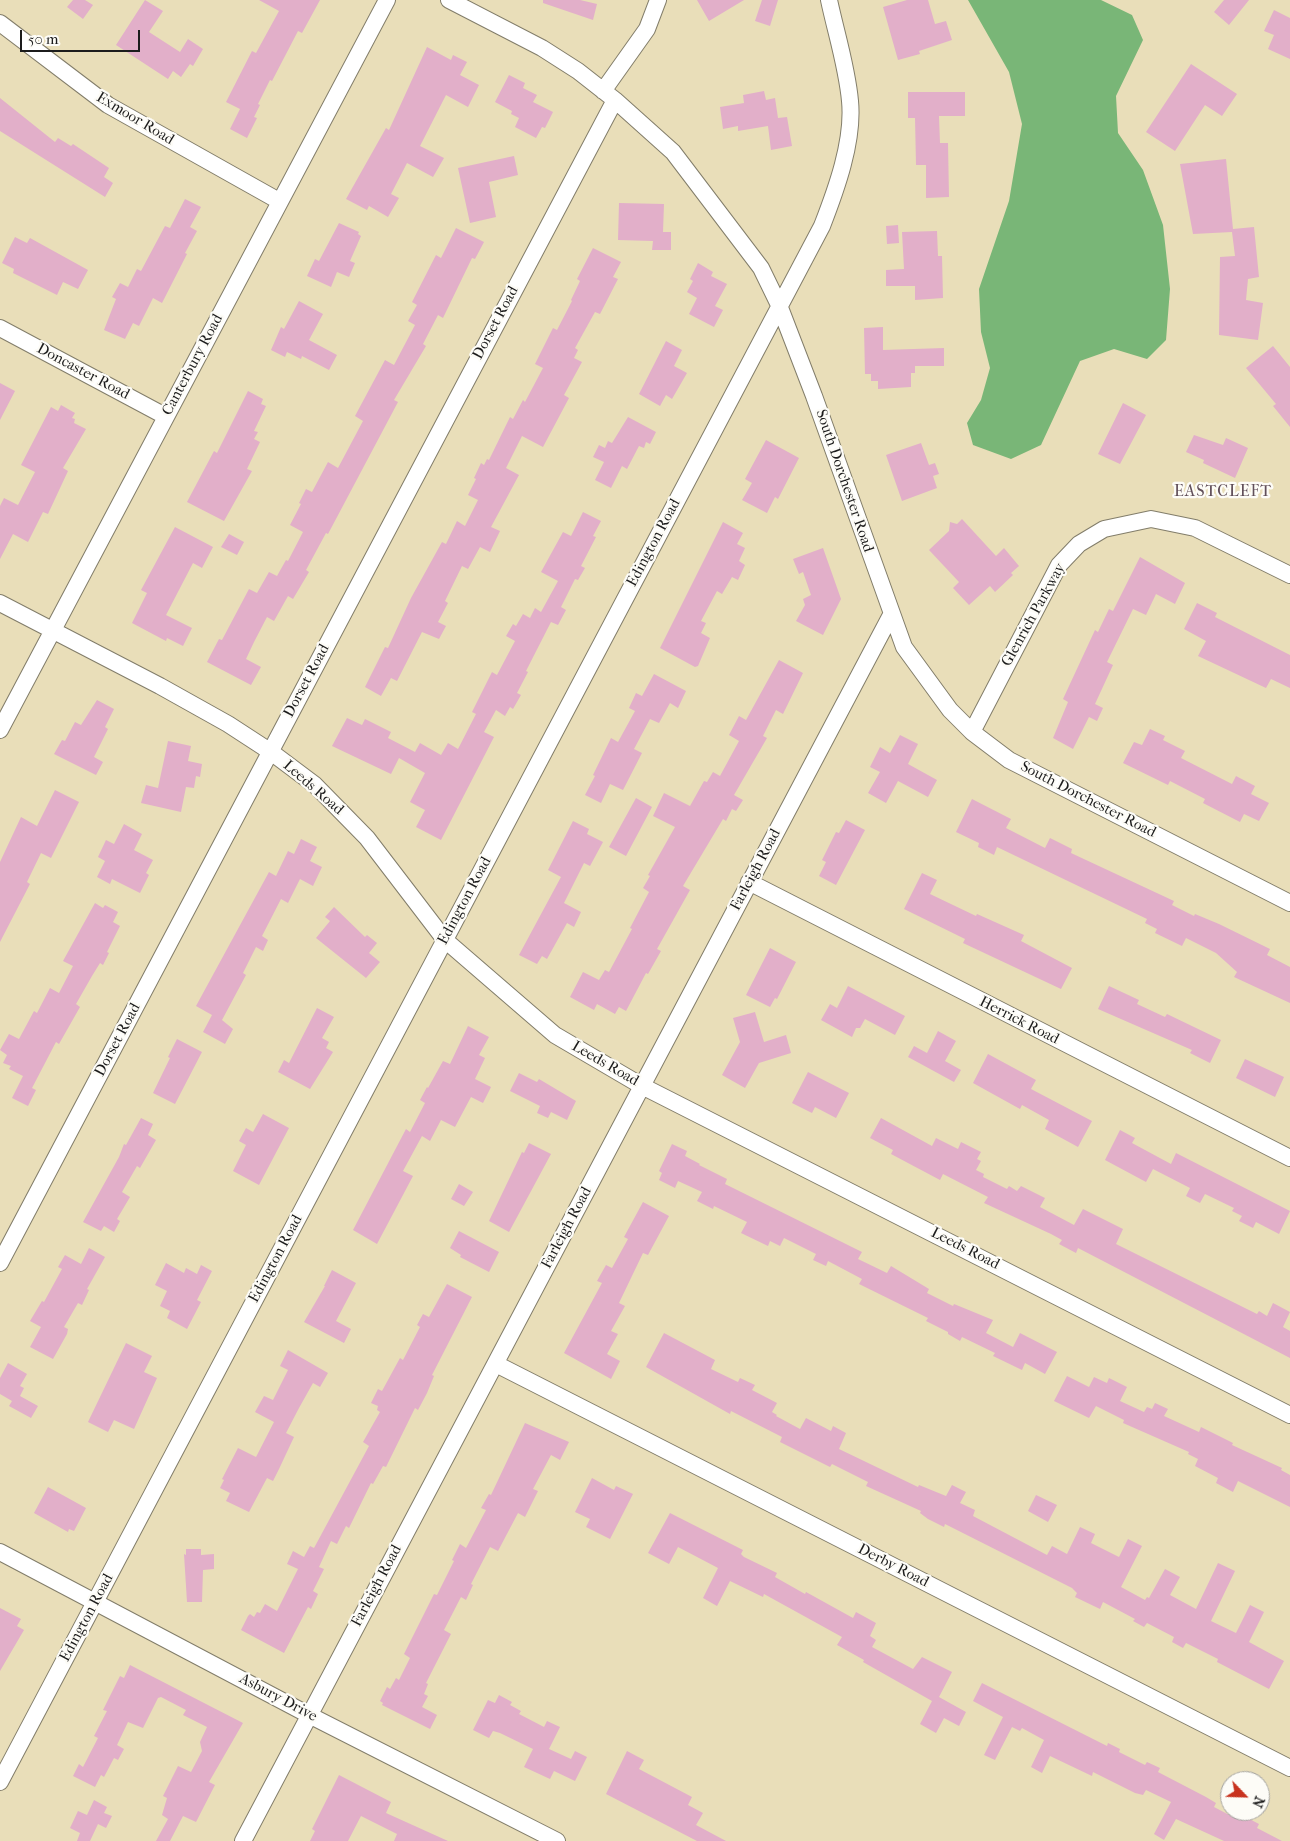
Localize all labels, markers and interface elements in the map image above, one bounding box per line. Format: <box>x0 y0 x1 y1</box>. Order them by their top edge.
scale bar <box>22 20 142 52</box>
text: 50 m <box>28 30 58 48</box>
street label: Exmoor Road <box>93 89 177 149</box>
street label: Dorset Road <box>469 283 523 363</box>
street label: Canterbury Road <box>159 311 227 419</box>
street label: Doncaster Road <box>34 340 132 404</box>
street label: South Dorchester Road <box>811 407 877 555</box>
district label: EASTCLEFT <box>1173 482 1273 502</box>
street label: Edington Road <box>623 496 685 590</box>
street label: Glenrich Parkway <box>998 560 1070 670</box>
street label: Dorset Road <box>280 641 334 721</box>
street label: Leeds Road <box>279 757 347 819</box>
street label: South Dorchester Road <box>1017 758 1159 842</box>
street label: Farleigh Road <box>727 826 785 914</box>
street label: Edington Road <box>434 854 496 948</box>
street label: Herrick Road <box>976 993 1062 1049</box>
street label: Dorset Road <box>91 1000 145 1080</box>
street label: Leeds Road <box>568 1038 642 1090</box>
street label: Farleigh Road <box>538 1184 596 1272</box>
street label: Edington Road <box>245 1212 307 1306</box>
street label: Leeds Road <box>928 1224 1002 1274</box>
street label: Derby Road <box>854 1540 932 1592</box>
street label: Farleigh Road <box>348 1542 406 1630</box>
street label: Edington Road <box>56 1571 118 1665</box>
street label: Asbury Drive <box>236 1670 320 1726</box>
north arrow <box>1220 1771 1270 1821</box>
text: N <box>1248 1794 1268 1810</box>

